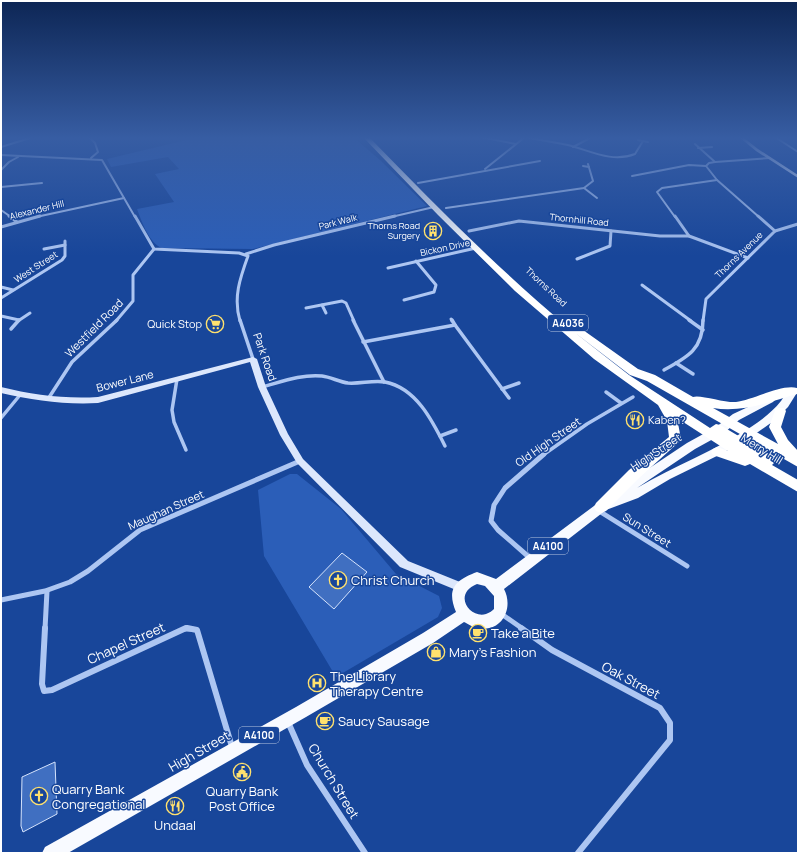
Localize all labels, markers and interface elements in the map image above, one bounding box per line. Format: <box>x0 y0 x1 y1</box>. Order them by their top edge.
street label: Alexander Hill <box>8 196 66 223</box>
street label: Park Walk <box>317 210 359 233</box>
street label: Thornhill Road <box>549 210 609 229</box>
place label: Thorns Road Surgery <box>368 219 420 242</box>
building icon: Thorns Road Surgery <box>423 221 443 241</box>
street label: Thorns Avenue <box>712 228 765 281</box>
street label: Bickon Drive <box>419 236 471 259</box>
street label: West Street <box>11 247 60 286</box>
street label: Thorns Road <box>523 264 570 309</box>
street label: Westfield Road <box>61 295 126 360</box>
supermarket icon: Quick Stop <box>205 314 225 334</box>
road number: A4036 <box>548 315 588 331</box>
place label: Quick Stop <box>147 316 202 331</box>
street label: Park Road <box>250 331 281 383</box>
street label: Bower Lane <box>95 366 156 395</box>
restaurant icon: Kaben? <box>625 410 645 430</box>
place label: Kaben? <box>648 412 686 427</box>
street label: Old High Street <box>512 413 584 470</box>
street label: High Street <box>627 430 684 474</box>
street label: Merry Hill <box>738 430 786 467</box>
street label: Maughan Street <box>125 486 206 533</box>
street label: Sun Street <box>620 509 674 550</box>
road number: A4100 <box>528 538 568 554</box>
church icon: Christ Church <box>328 570 348 590</box>
place label: Christ Church <box>351 571 435 589</box>
street label: Chapel Street <box>84 618 168 668</box>
cafe icon: Take a Bite <box>468 623 488 643</box>
place label: Take a Bite <box>491 624 555 642</box>
shop icon: Mary's Fashion <box>426 642 446 662</box>
place label: Mary's Fashion <box>449 643 536 661</box>
street label: Oak Street <box>599 657 663 703</box>
place label: The Library Therapy Centre <box>330 667 424 700</box>
hospital icon: The Library Therapy Centre <box>307 673 327 693</box>
cafe icon: Saucy Sausage <box>315 711 335 731</box>
place label: Saucy Sausage <box>338 712 430 730</box>
street label: High Street <box>165 726 233 776</box>
road number: A4100 <box>239 727 279 743</box>
street label: Church Street <box>304 740 364 822</box>
public building icon: Quarry Bank Post Office <box>232 762 252 782</box>
place label: Quarry Bank Congregational <box>52 780 145 813</box>
place label: Quarry Bank Post Office <box>206 782 279 815</box>
church icon: Quarry Bank Congregational <box>29 786 49 806</box>
restaurant icon: Undaal <box>165 796 185 816</box>
place label: Undaal <box>154 816 196 834</box>

